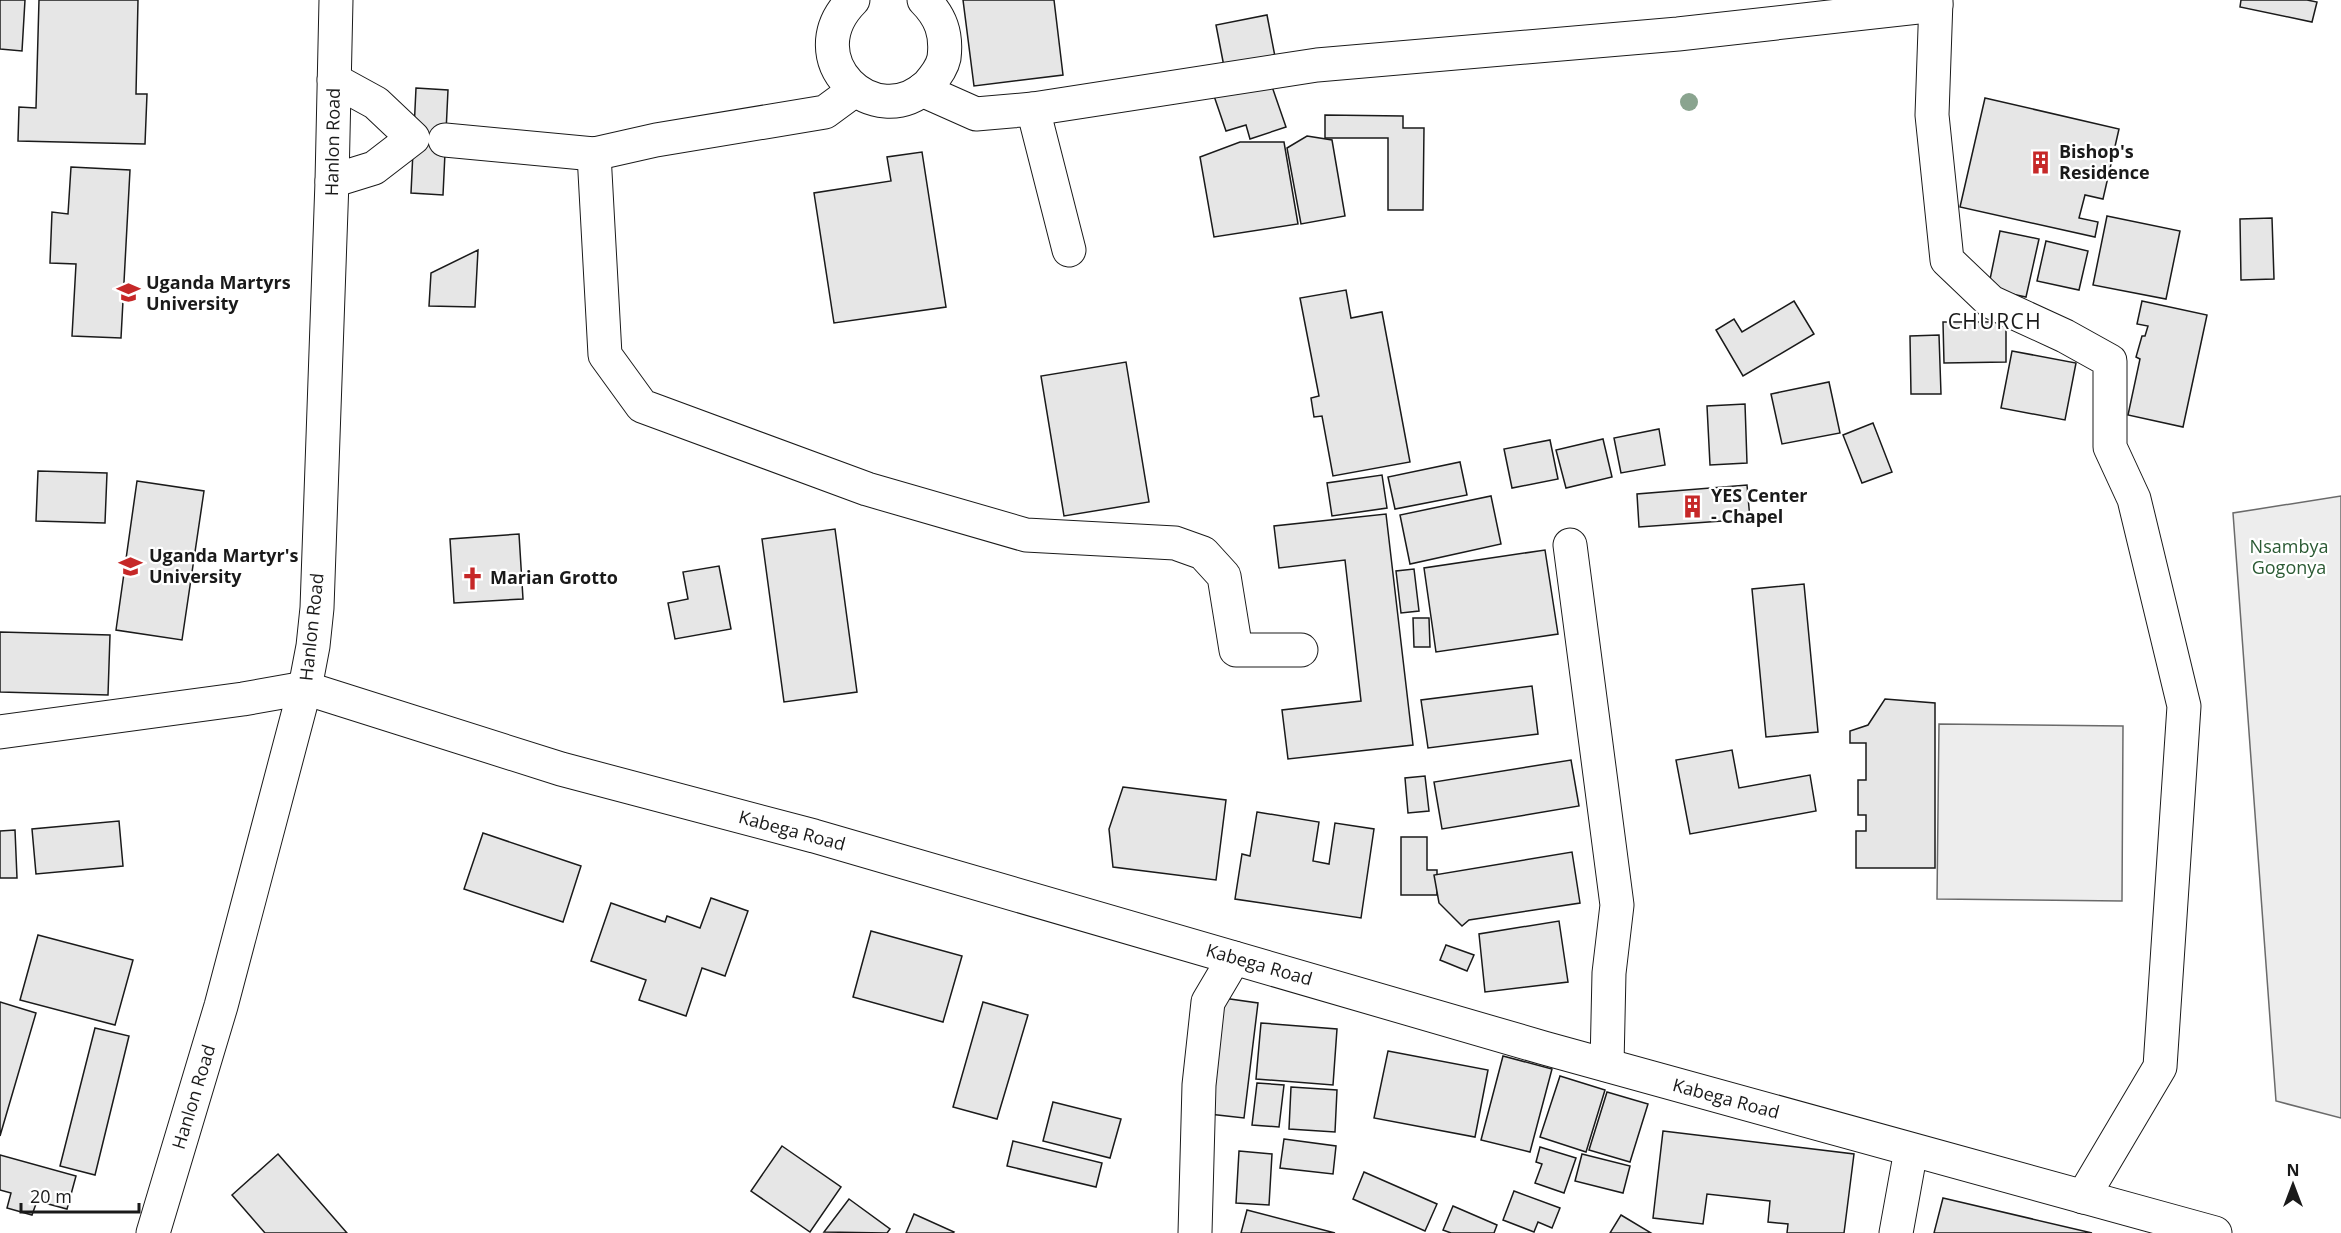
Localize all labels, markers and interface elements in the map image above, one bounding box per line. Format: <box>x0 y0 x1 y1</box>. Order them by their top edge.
street label: Hanlon Road <box>319 88 345 196</box>
place label: Bishop's Residence <box>2059 139 2150 184</box>
building icon: Bishop's Residence <box>2028 149 2054 175</box>
place label: Uganda Martyrs University <box>146 270 291 315</box>
school or university icon: Uganda Martyrs University <box>115 280 141 306</box>
district label: CHURCH <box>1948 307 2042 335</box>
place label: YES Center - Chapel <box>1711 483 1807 528</box>
building icon: YES Center - Chapel <box>1680 493 1706 519</box>
park label: Nsambya Gogonya <box>2250 534 2328 579</box>
place label: Uganda Martyr's University <box>149 543 298 588</box>
school or university icon: Uganda Martyr's University <box>118 553 144 579</box>
church icon: Marian Grotto <box>459 565 485 591</box>
place label: Marian Grotto <box>490 565 618 589</box>
street label: Hanlon Road <box>293 572 329 682</box>
street label: Kabega Road <box>736 804 848 856</box>
street label: Kabega Road <box>1203 937 1315 991</box>
street label: Hanlon Road <box>166 1041 220 1152</box>
street label: Kabega Road <box>1670 1072 1782 1124</box>
north arrow <box>2263 1155 2323 1215</box>
text: N <box>2286 1159 2300 1181</box>
scale bar <box>21 1176 140 1214</box>
text: 20 m <box>30 1184 72 1208</box>

